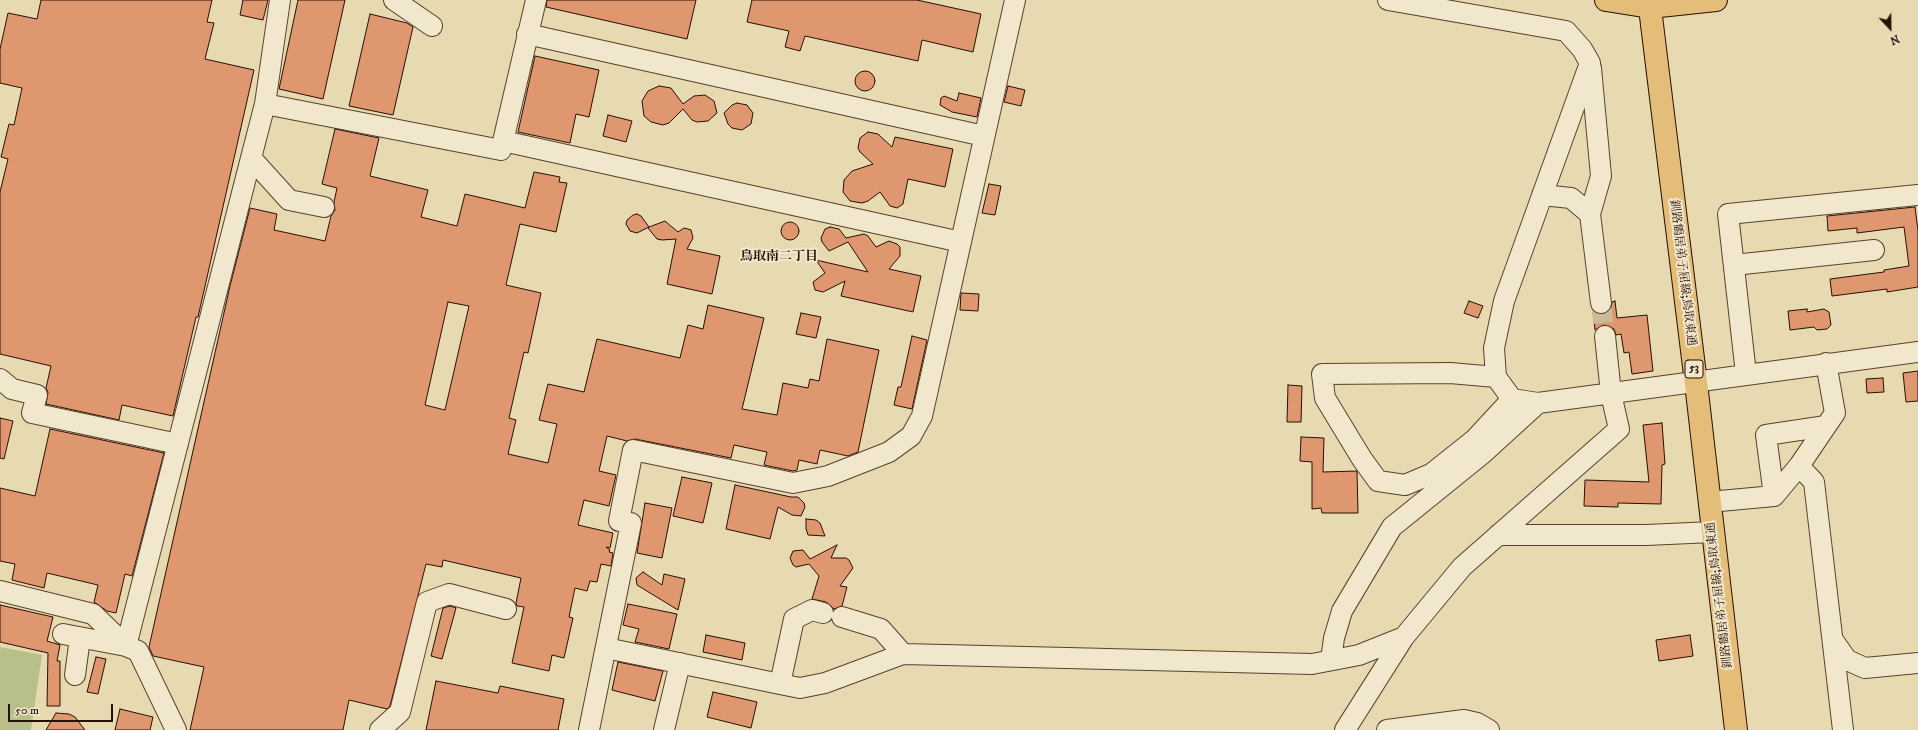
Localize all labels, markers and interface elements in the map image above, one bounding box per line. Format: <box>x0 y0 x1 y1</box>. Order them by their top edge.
north arrow <box>1870 8 1910 48</box>
text: N <box>1888 31 1901 47</box>
street label: 釧路鶴居弟子屈線;鳥取東通 <box>1666 199 1698 347</box>
district label: 鳥取南二丁目 <box>740 249 818 265</box>
road number: 53 <box>1685 360 1703 378</box>
street label: 釧路鶴居弟子屈線;鳥取東通 <box>1704 521 1736 669</box>
scale bar <box>10 696 115 722</box>
text: 50 m <box>15 703 39 718</box>

